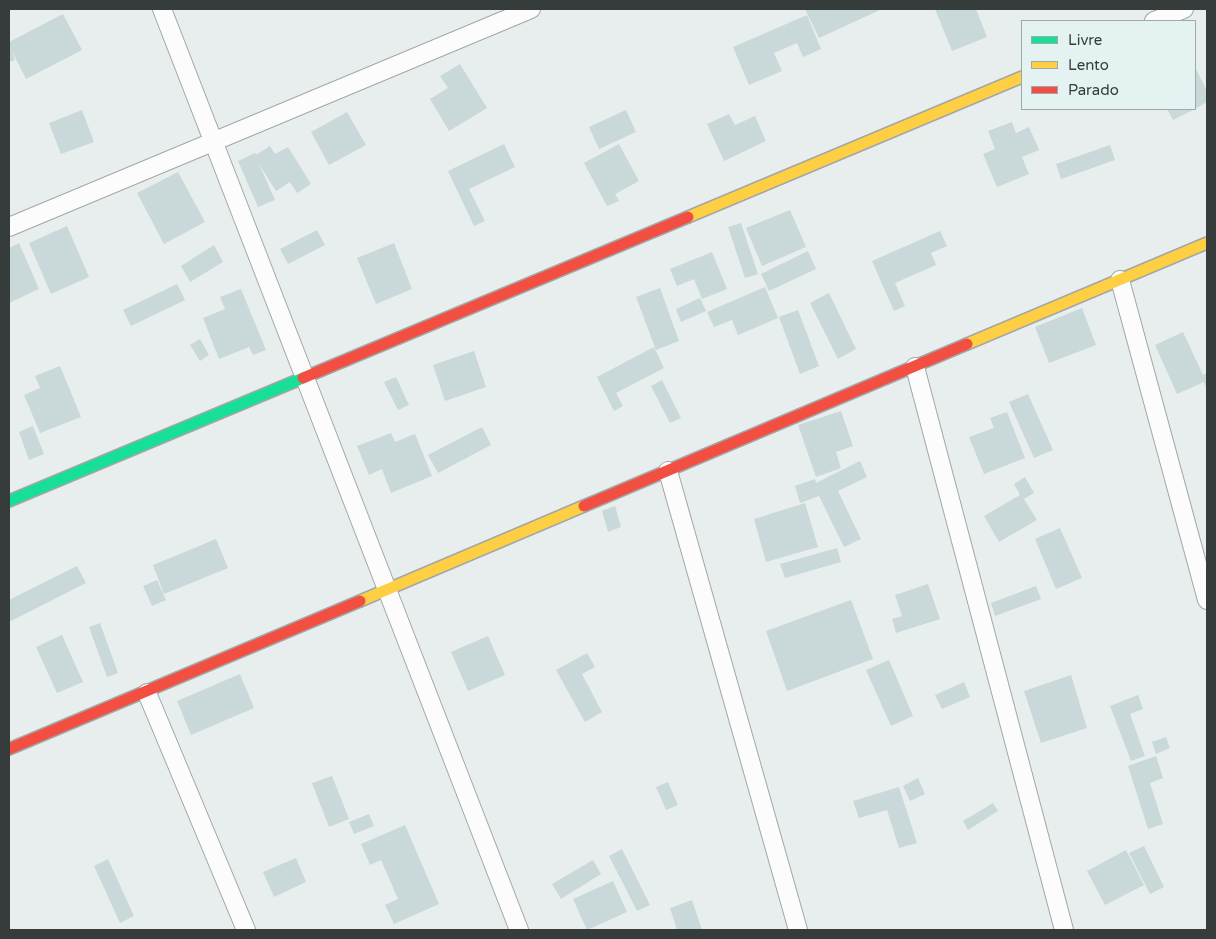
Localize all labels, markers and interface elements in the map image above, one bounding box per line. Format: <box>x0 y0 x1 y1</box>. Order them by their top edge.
legend <box>1021 20 1196 110</box>
text: Livre <box>1068 31 1102 49</box>
text: Lento <box>1068 56 1109 74</box>
text: Parado <box>1068 81 1119 99</box>

